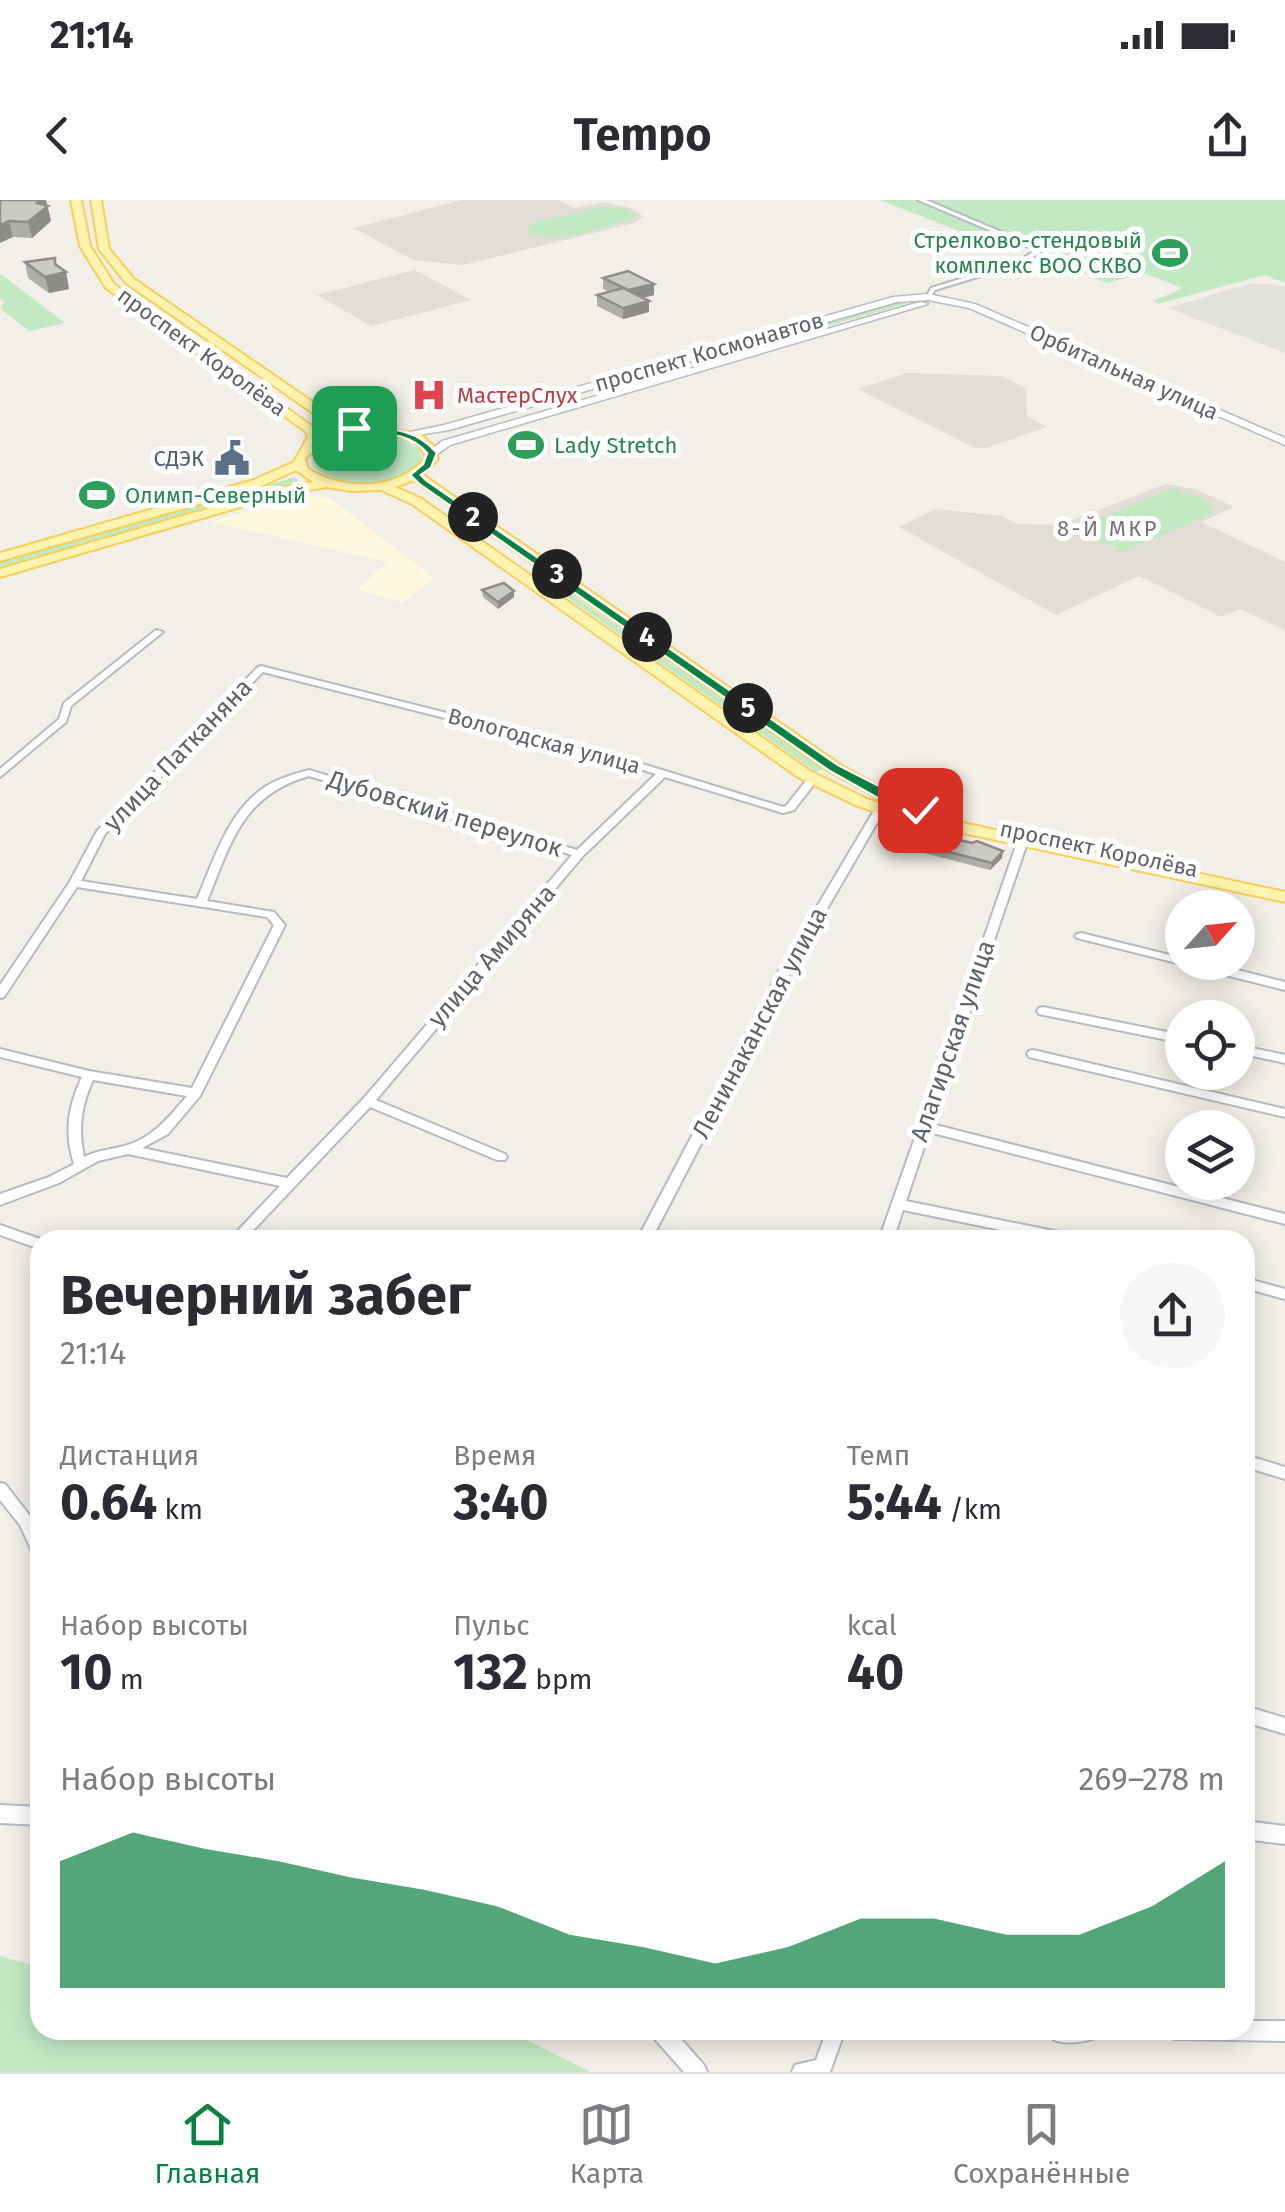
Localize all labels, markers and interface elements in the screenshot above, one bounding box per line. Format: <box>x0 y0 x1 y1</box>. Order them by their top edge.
text: 21:14 <box>50 12 133 58</box>
icon: back <box>30 108 85 163</box>
text: Tempo <box>574 108 711 162</box>
icon: share <box>1200 108 1255 163</box>
place label: Стрелково-стендовый комплекс ВОО СКВО <box>913 227 1142 279</box>
sports icon: Стрелково-стендовый комплекс ВОО СКВО <box>1151 234 1189 272</box>
street label: проспект Королёва <box>113 282 291 422</box>
street label: проспект Космонавтов <box>591 306 827 398</box>
street label: Орбитальная улица <box>1026 318 1222 426</box>
hospital icon: МастерСлух <box>410 376 448 414</box>
place label: МастерСлух <box>457 382 578 409</box>
pin <box>312 386 397 471</box>
icon: arrive <box>327 401 382 456</box>
sports icon: Lady Stretch <box>507 426 545 464</box>
place label: Lady Stretch <box>554 432 677 459</box>
public building icon: СДЭК <box>213 439 251 477</box>
place label: СДЭК <box>153 445 204 472</box>
sports icon: Олимп-Северный <box>78 476 116 514</box>
place label: Олимп-Северный <box>125 482 306 509</box>
pin: 2 <box>448 492 498 542</box>
text: 2 <box>466 500 480 533</box>
district label: 8-Й МКР <box>1057 515 1159 542</box>
pin: 3 <box>532 549 582 599</box>
text: 3 <box>550 557 564 590</box>
pin: 4 <box>622 612 672 662</box>
text: 4 <box>639 620 655 653</box>
street label: улица Патканяна <box>97 672 259 838</box>
pin: 5 <box>723 683 773 733</box>
text: 5 <box>740 691 756 724</box>
street label: Вологодская улица <box>445 702 643 780</box>
street label: Дубовский переулок <box>324 764 566 864</box>
pin <box>878 768 963 853</box>
icon: check <box>893 783 948 838</box>
street label: проспект Королёва <box>998 815 1200 883</box>
street label: улица Амиряна <box>422 879 562 1033</box>
north arrow <box>1165 890 1255 980</box>
map controls <box>1165 890 1255 1200</box>
street label: Ленинаканская улица <box>686 902 834 1144</box>
street label: Алагирская улица <box>904 936 1002 1146</box>
button: locate <box>1165 1000 1255 1090</box>
button: layers <box>1165 1110 1255 1200</box>
text: Вечерний забег <box>60 1263 471 1329</box>
button: share <box>1120 1263 1225 1368</box>
text: 21:14 <box>60 1334 126 1372</box>
text: Дистанция <box>60 1439 199 1472</box>
text: Время <box>453 1439 536 1472</box>
text: Темп <box>847 1439 910 1472</box>
text: 0.64 <box>60 1472 157 1532</box>
text: 3:40 <box>453 1472 549 1532</box>
text: 5:44 <box>847 1472 942 1532</box>
text: km <box>157 1493 203 1526</box>
text: /km <box>942 1493 1002 1526</box>
text: Набор высоты <box>60 1609 249 1642</box>
text: Пульс <box>453 1609 530 1642</box>
text: kcal <box>847 1609 897 1642</box>
text: 10 <box>60 1642 112 1702</box>
text: 132 <box>453 1642 528 1702</box>
text: 40 <box>847 1642 904 1702</box>
text: m <box>112 1663 144 1696</box>
text: bpm <box>528 1663 593 1696</box>
text: Набор высоты <box>60 1760 276 1798</box>
text: 269–278 m <box>1078 1760 1225 1798</box>
tab: Главная <box>155 2097 260 2190</box>
tab: Карта <box>570 2097 644 2190</box>
tab: Сохранённые <box>953 2097 1130 2190</box>

